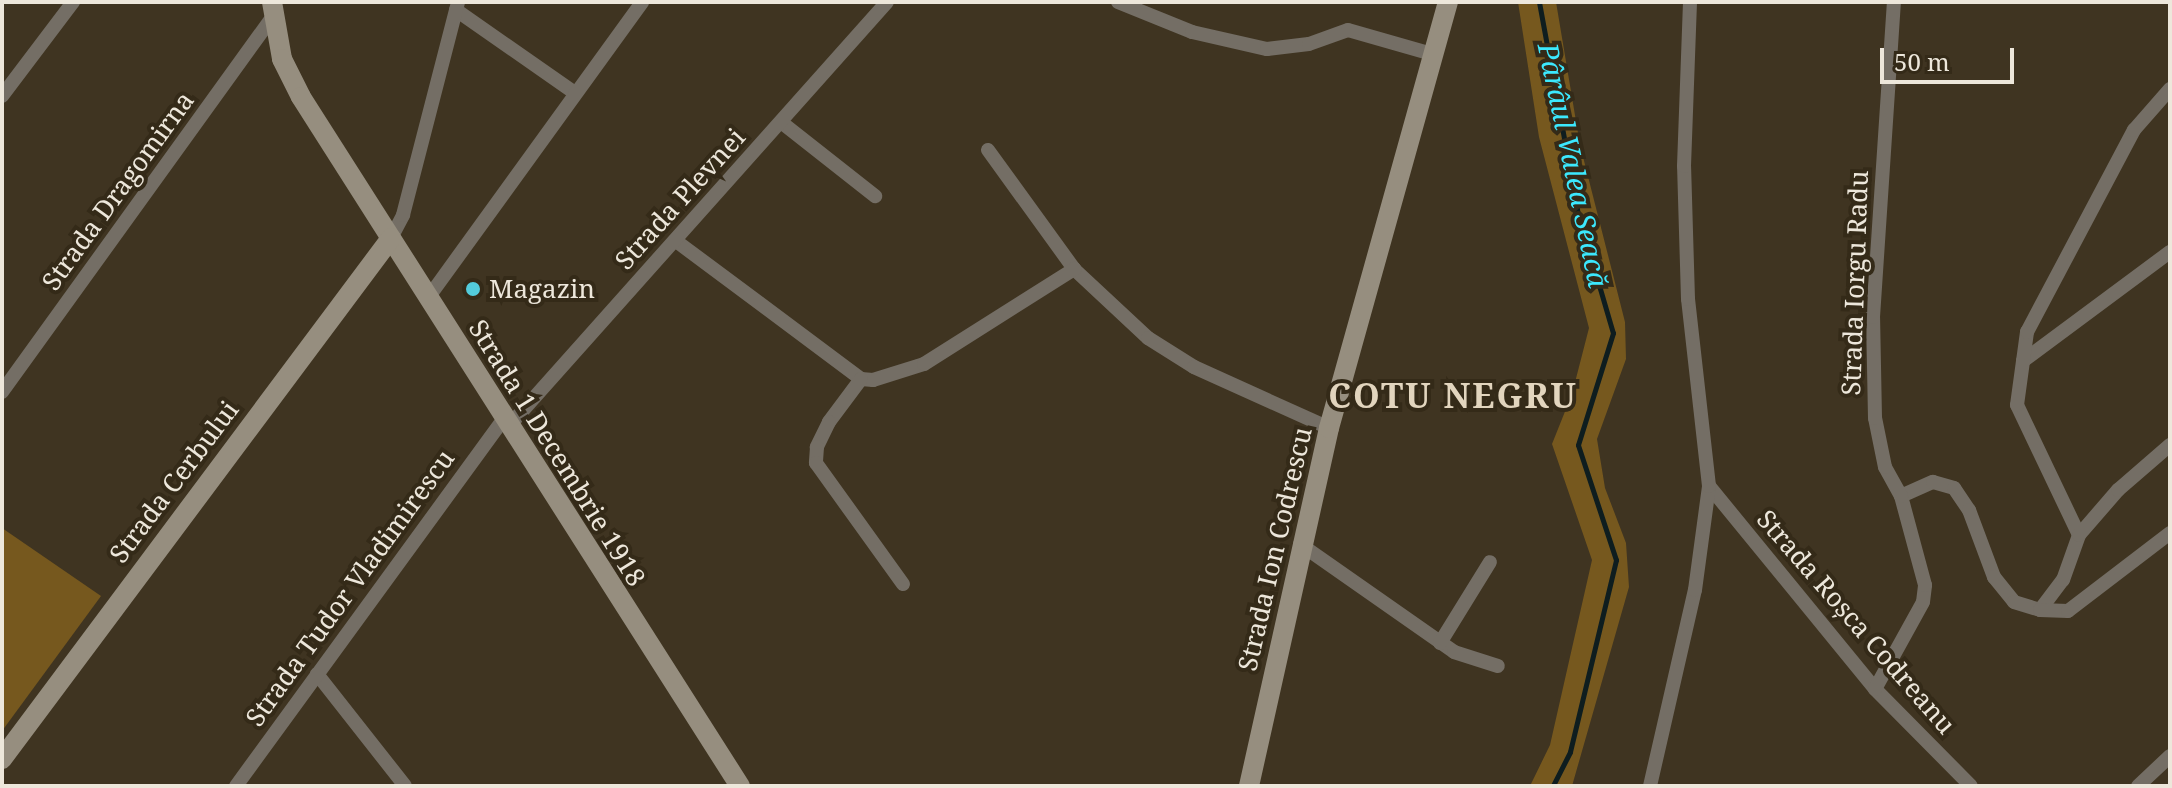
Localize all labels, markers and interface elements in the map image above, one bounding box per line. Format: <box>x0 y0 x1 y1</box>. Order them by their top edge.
scale bar <box>1884 32 2018 82</box>
water label: Pârâul Valea Seacă <box>1532 40 1616 290</box>
text: 50 m <box>1894 45 1950 78</box>
street label: Strada Dragomirna <box>35 86 201 296</box>
street label: Strada Plevnei <box>609 122 751 276</box>
street label: Strada Iorgu Radu <box>1835 170 1875 396</box>
place label: Magazin <box>489 273 595 305</box>
marker: Magazin <box>464 280 482 298</box>
street label: Strada 1 Decembrie 1918 <box>462 314 652 592</box>
district label: COTU NEGRU <box>1328 376 1578 416</box>
street label: Strada Cerbului <box>103 395 245 569</box>
street label: Strada Ion Codrescu <box>1232 424 1318 674</box>
street label: Strada Tudor Vladimirescu <box>239 444 461 732</box>
street label: Strada Roșca Codreanu <box>1750 504 1962 740</box>

